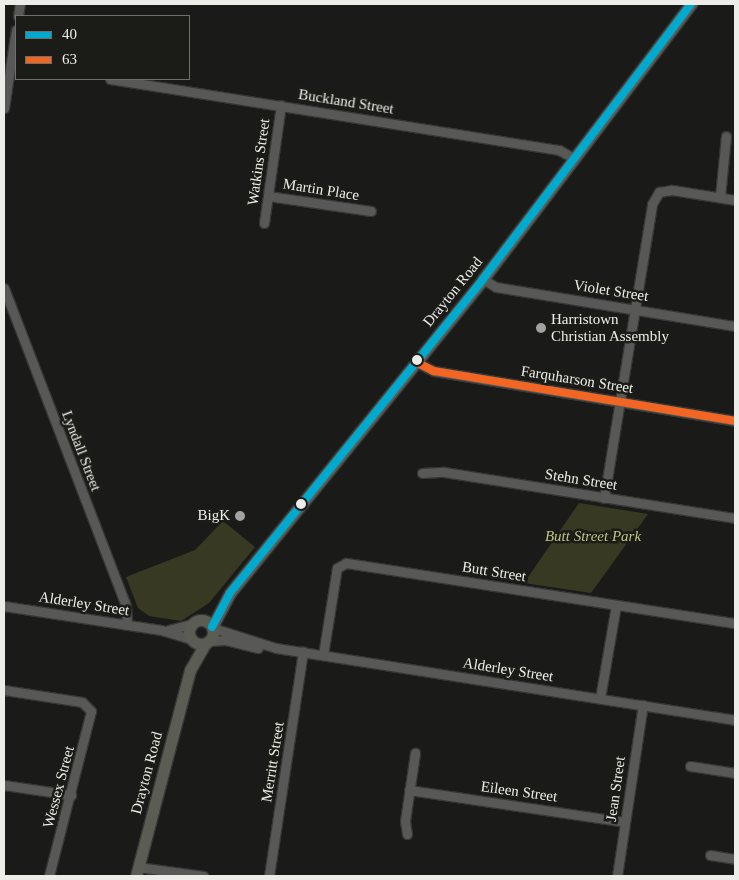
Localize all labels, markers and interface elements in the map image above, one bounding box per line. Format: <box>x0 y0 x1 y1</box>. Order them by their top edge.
legend <box>15 15 190 80</box>
text: 40 <box>62 26 77 42</box>
text: 63 <box>62 51 77 67</box>
street label: Buckland Street <box>297 86 395 118</box>
street label: Watkins Street <box>244 117 274 207</box>
street label: Martin Place <box>282 175 360 205</box>
street label: Drayton Road <box>419 253 487 331</box>
street label: Violet Street <box>572 276 650 306</box>
place label: Harristown Christian Assembly <box>551 310 670 345</box>
marker: Harristown Christian Assembly <box>535 322 547 334</box>
unlabelled marker <box>412 355 422 365</box>
street label: Farquharson Street <box>519 362 635 398</box>
street label: Lyndall Street <box>57 408 105 494</box>
street label: Stehn Street <box>544 465 618 495</box>
unlabelled marker <box>296 499 306 509</box>
place label: BigK <box>197 507 230 525</box>
marker: BigK <box>234 510 246 522</box>
park label: Butt Street Park <box>545 528 641 546</box>
street label: Butt Street <box>461 558 527 586</box>
street label: Alderley Street <box>38 588 130 620</box>
street label: Alderley Street <box>462 654 554 686</box>
street label: Merritt Street <box>258 720 288 804</box>
street label: Drayton Road <box>127 730 167 816</box>
street label: Wessex Street <box>39 744 79 830</box>
street label: Jean Street <box>603 755 629 823</box>
street label: Eileen Street <box>480 778 558 806</box>

